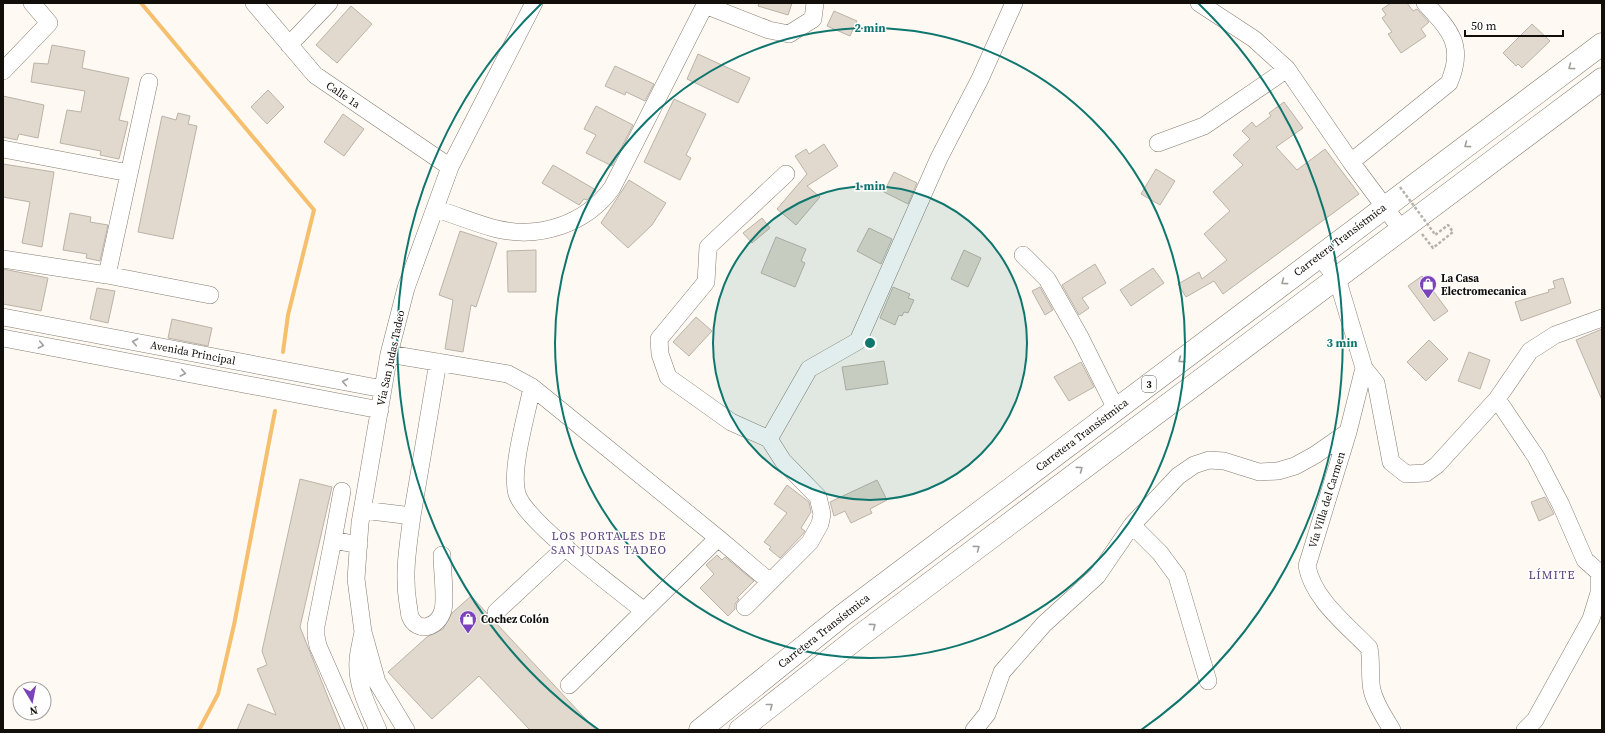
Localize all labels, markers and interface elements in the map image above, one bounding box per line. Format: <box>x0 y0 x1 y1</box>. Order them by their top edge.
scale bar <box>1465 12 1563 38</box>
text: 50 m <box>1471 18 1497 34</box>
text: 2 min <box>854 20 886 36</box>
one-way arrow <box>1568 63 1575 70</box>
street label: Calle 1a <box>323 78 363 112</box>
one-way arrow <box>1464 140 1471 147</box>
text: 1 min <box>854 178 886 194</box>
street label: Carretera Transístmica <box>1291 200 1390 280</box>
place label: La Casa Electromecanica <box>1441 271 1526 299</box>
shop icon: La Casa Electromecanica <box>1418 274 1438 299</box>
one-way arrow <box>1282 277 1289 284</box>
street label: Vía San Judas Tadeo <box>374 309 408 407</box>
text: 3 min <box>1326 335 1358 351</box>
centre of rings <box>863 336 877 350</box>
street label: Avenida Principal <box>149 337 237 369</box>
one-way arrow <box>132 338 138 346</box>
one-way arrow <box>38 341 44 349</box>
one-way arrow <box>1178 356 1185 363</box>
one-way arrow <box>180 368 186 376</box>
road number: 3 <box>1142 376 1156 392</box>
one-way arrow <box>342 378 348 386</box>
street label: Carretera Transístmica <box>1033 395 1132 475</box>
street label: Vía Villa del Carmen <box>1305 450 1349 550</box>
one-way arrow <box>1076 467 1083 474</box>
district label: LOS PORTALES DE SAN JUDAS TADEO <box>551 528 667 558</box>
one-way arrow <box>972 545 979 552</box>
district label: LÍMITE <box>1528 567 1576 583</box>
street label: Carretera Transístmica <box>775 590 873 672</box>
shop icon: Cochez Colón <box>458 609 478 634</box>
place label: Cochez Colón <box>481 612 549 627</box>
one-way arrow <box>868 624 875 631</box>
north arrow <box>12 681 52 721</box>
text: N <box>28 702 39 718</box>
one-way arrow <box>766 704 773 711</box>

